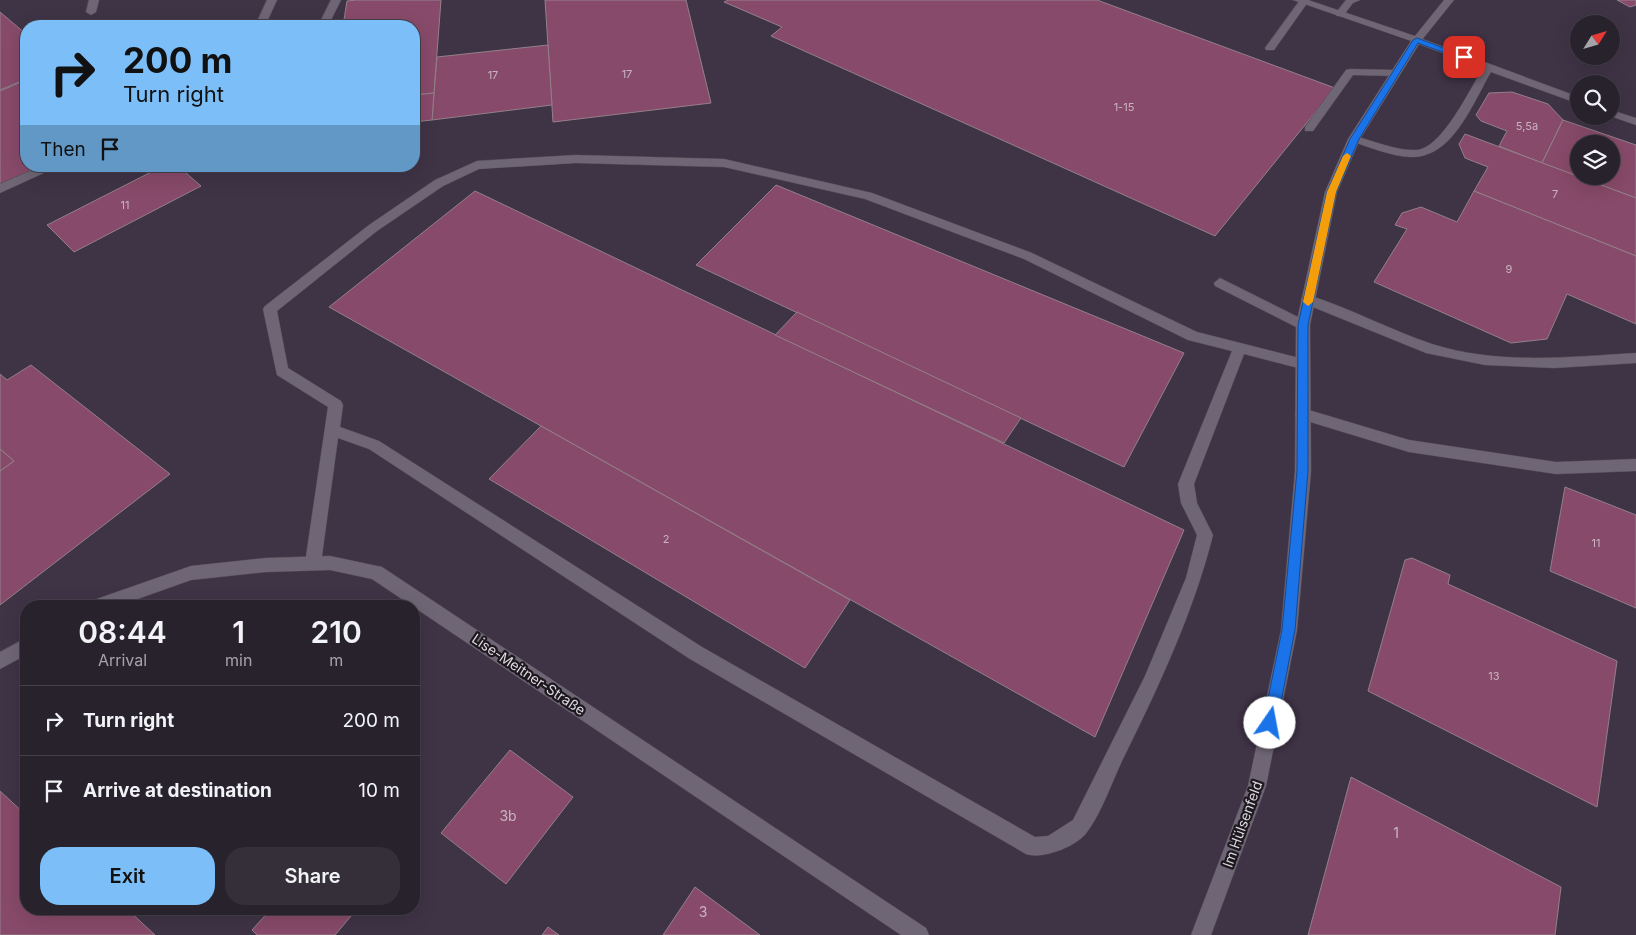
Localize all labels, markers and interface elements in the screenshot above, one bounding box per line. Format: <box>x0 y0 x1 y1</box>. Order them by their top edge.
north arrow <box>1570 15 1620 65</box>
map controls <box>1570 15 1620 185</box>
pin <box>1443 36 1485 78</box>
text: 200 m <box>123 39 232 81</box>
icon: right <box>40 40 105 105</box>
icon: arrive <box>1450 43 1478 71</box>
house number: 17 <box>622 67 632 81</box>
house number: 17 <box>488 68 498 82</box>
button: search <box>1570 75 1620 125</box>
text: Turn right <box>123 81 224 107</box>
house number: 1-15 <box>1114 100 1135 114</box>
house number: 5,5a <box>1516 119 1538 133</box>
icon: arrive <box>96 135 124 163</box>
button: layers <box>1570 135 1620 185</box>
text: Then <box>40 138 86 161</box>
house number: 7 <box>1552 187 1558 201</box>
house number: 11 <box>121 198 129 212</box>
house number: 9 <box>1506 262 1513 276</box>
house number: 2 <box>663 532 669 546</box>
house number: 11 <box>1592 536 1600 550</box>
text: 08:44 <box>78 614 167 650</box>
text: 1 <box>232 614 245 650</box>
text: 210 <box>311 614 362 650</box>
street label: Lise-Meitner-Straße <box>469 630 589 718</box>
text: Arrival <box>98 650 147 670</box>
text: min <box>225 650 252 670</box>
text: m <box>329 650 343 670</box>
house number: 13 <box>1488 669 1500 683</box>
position arrow <box>1243 696 1295 748</box>
icon: right <box>40 707 68 735</box>
text: Turn right <box>83 709 174 732</box>
text: 200 m <box>342 709 400 732</box>
icon: arrive <box>40 777 68 805</box>
street label: Im Hülsenfeld <box>1218 778 1266 870</box>
text: Arrive at destination <box>83 779 272 802</box>
text: 10 m <box>358 779 400 802</box>
house number: 3b <box>499 807 517 824</box>
house number: 1 <box>1393 824 1399 841</box>
button: Exit <box>40 847 215 905</box>
button: Share <box>225 847 400 905</box>
house number: 3 <box>699 903 707 920</box>

